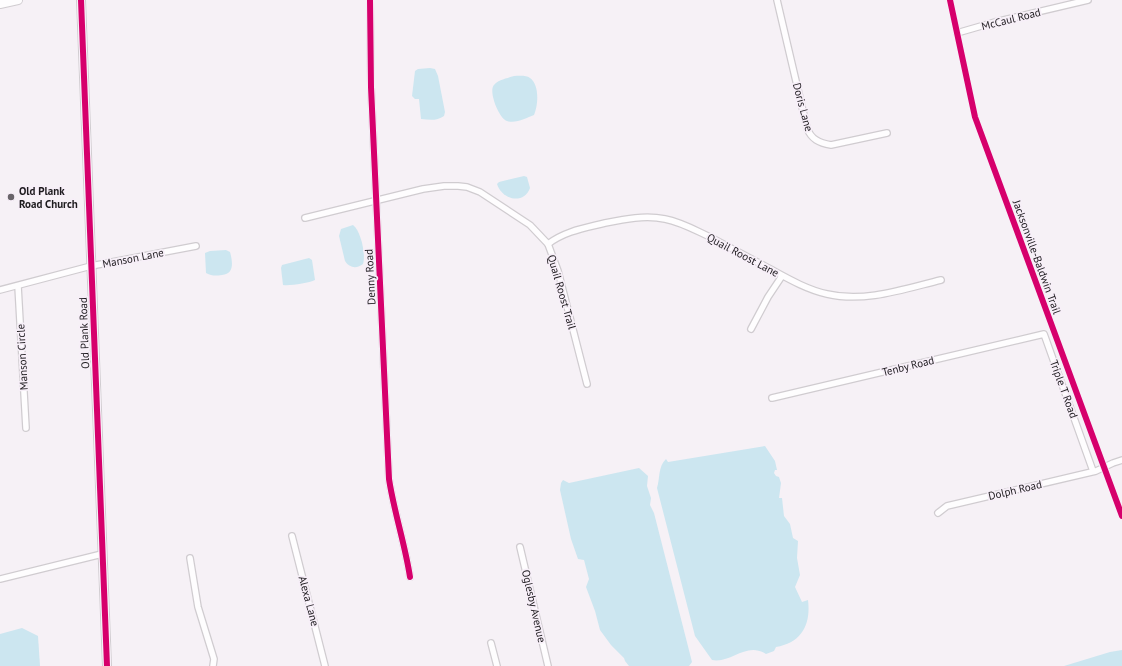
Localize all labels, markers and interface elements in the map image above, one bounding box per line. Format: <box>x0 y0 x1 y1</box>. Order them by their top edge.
street label: McCaul Road <box>980 5 1042 33</box>
street label: Doris Lane <box>790 81 816 133</box>
place label: Old Plank Road Church <box>19 184 78 211</box>
marker: Old Plank Road Church <box>6 192 16 202</box>
street label: Jacksonville-Baldwin Trail <box>1009 197 1064 317</box>
street label: Quail Roost Lane <box>705 230 782 280</box>
street label: Manson Lane <box>101 245 165 271</box>
street label: Denny Road <box>362 249 378 305</box>
street label: Quail Roost Trail <box>545 253 580 332</box>
street label: Old Plank Road <box>76 297 92 369</box>
street label: Manson Circle <box>13 323 31 391</box>
street label: Tenby Road <box>881 353 936 379</box>
street label: Triple T Road <box>1047 358 1081 420</box>
street label: Dolph Road <box>987 477 1043 503</box>
street label: Oglesby Avenue <box>519 568 549 644</box>
street label: Alexa Lane <box>296 574 323 628</box>

